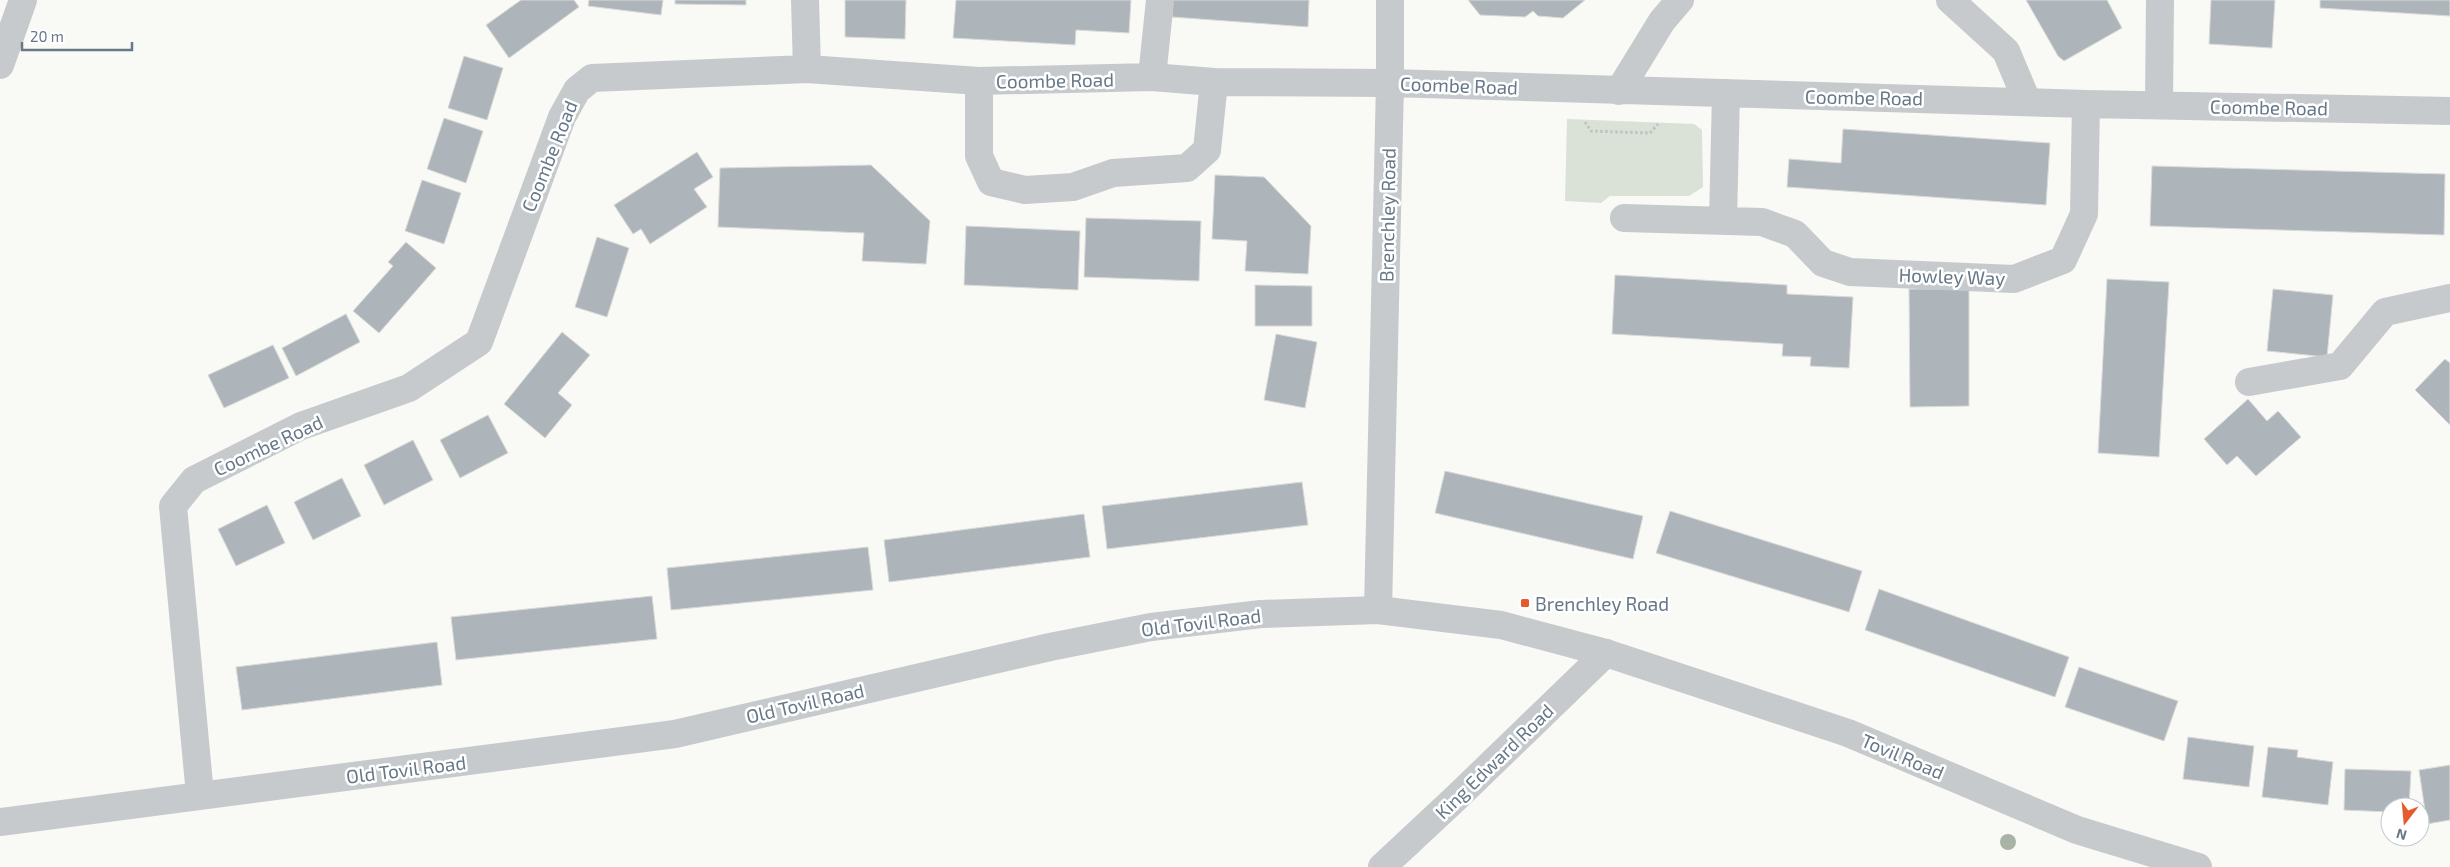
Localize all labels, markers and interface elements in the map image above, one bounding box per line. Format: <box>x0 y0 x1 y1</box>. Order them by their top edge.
scale bar <box>22 20 132 52</box>
text: 20 m <box>30 27 64 45</box>
street label: Coombe Road <box>996 67 1114 93</box>
street label: Coombe Road <box>1400 71 1518 99</box>
street label: Coombe Road <box>1805 84 1923 110</box>
street label: Coombe Road <box>2210 94 2328 120</box>
street label: Coombe Road <box>516 97 582 215</box>
street label: Brenchley Road <box>1374 148 1400 282</box>
street label: Howley Way <box>1898 263 2006 289</box>
street label: Coombe Road <box>210 410 326 480</box>
place label: Brenchley Road <box>1535 592 1669 615</box>
marker: Brenchley Road <box>1519 597 1531 609</box>
street label: Old Tovil Road <box>1140 603 1262 641</box>
street label: Old Tovil Road <box>744 678 866 728</box>
street label: King Edward Road <box>1430 699 1558 823</box>
street label: Tovil Road <box>1858 728 1948 784</box>
street label: Old Tovil Road <box>345 750 467 788</box>
north arrow <box>2380 797 2430 847</box>
text: N <box>2394 825 2408 845</box>

